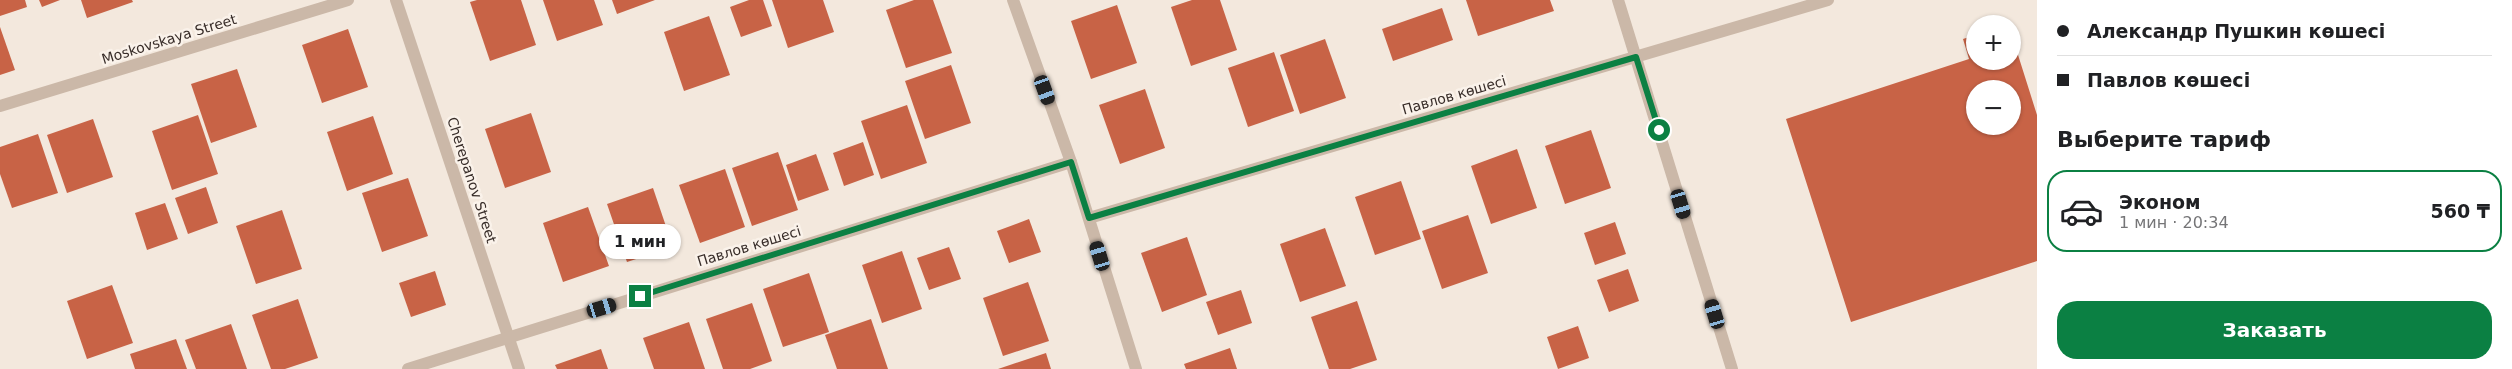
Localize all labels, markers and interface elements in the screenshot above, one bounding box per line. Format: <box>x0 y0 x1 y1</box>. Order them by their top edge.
street label: Moskovskaya Street <box>100 11 239 67</box>
map controls <box>1966 15 2021 135</box>
button: + <box>1966 15 2021 70</box>
text: Александр Пушкин көшесі <box>2087 20 2385 42</box>
text: Павлов көшесі <box>2087 69 2250 91</box>
street label: Павлов көшесі <box>1400 72 1508 118</box>
car <box>1032 73 1057 107</box>
button: − <box>1966 80 2021 135</box>
street label: Cherepanov Street <box>444 115 500 245</box>
route start <box>1648 119 1670 141</box>
text: Выберите тариф <box>2057 127 2271 152</box>
car <box>1669 187 1692 221</box>
icon: car <box>2059 189 2104 234</box>
text: Эконом <box>2119 191 2201 213</box>
text: 560 ₸ <box>2431 200 2490 222</box>
text: 1 мин · 20:34 <box>2119 213 2229 232</box>
street label: Павлов көшесі <box>695 223 803 269</box>
callout: 1 мин <box>599 224 681 258</box>
text: 1 мин <box>614 232 666 251</box>
car <box>1088 239 1111 273</box>
route end <box>629 285 651 307</box>
car <box>585 296 618 320</box>
car <box>1703 297 1726 331</box>
button: Заказать <box>2057 301 2492 359</box>

